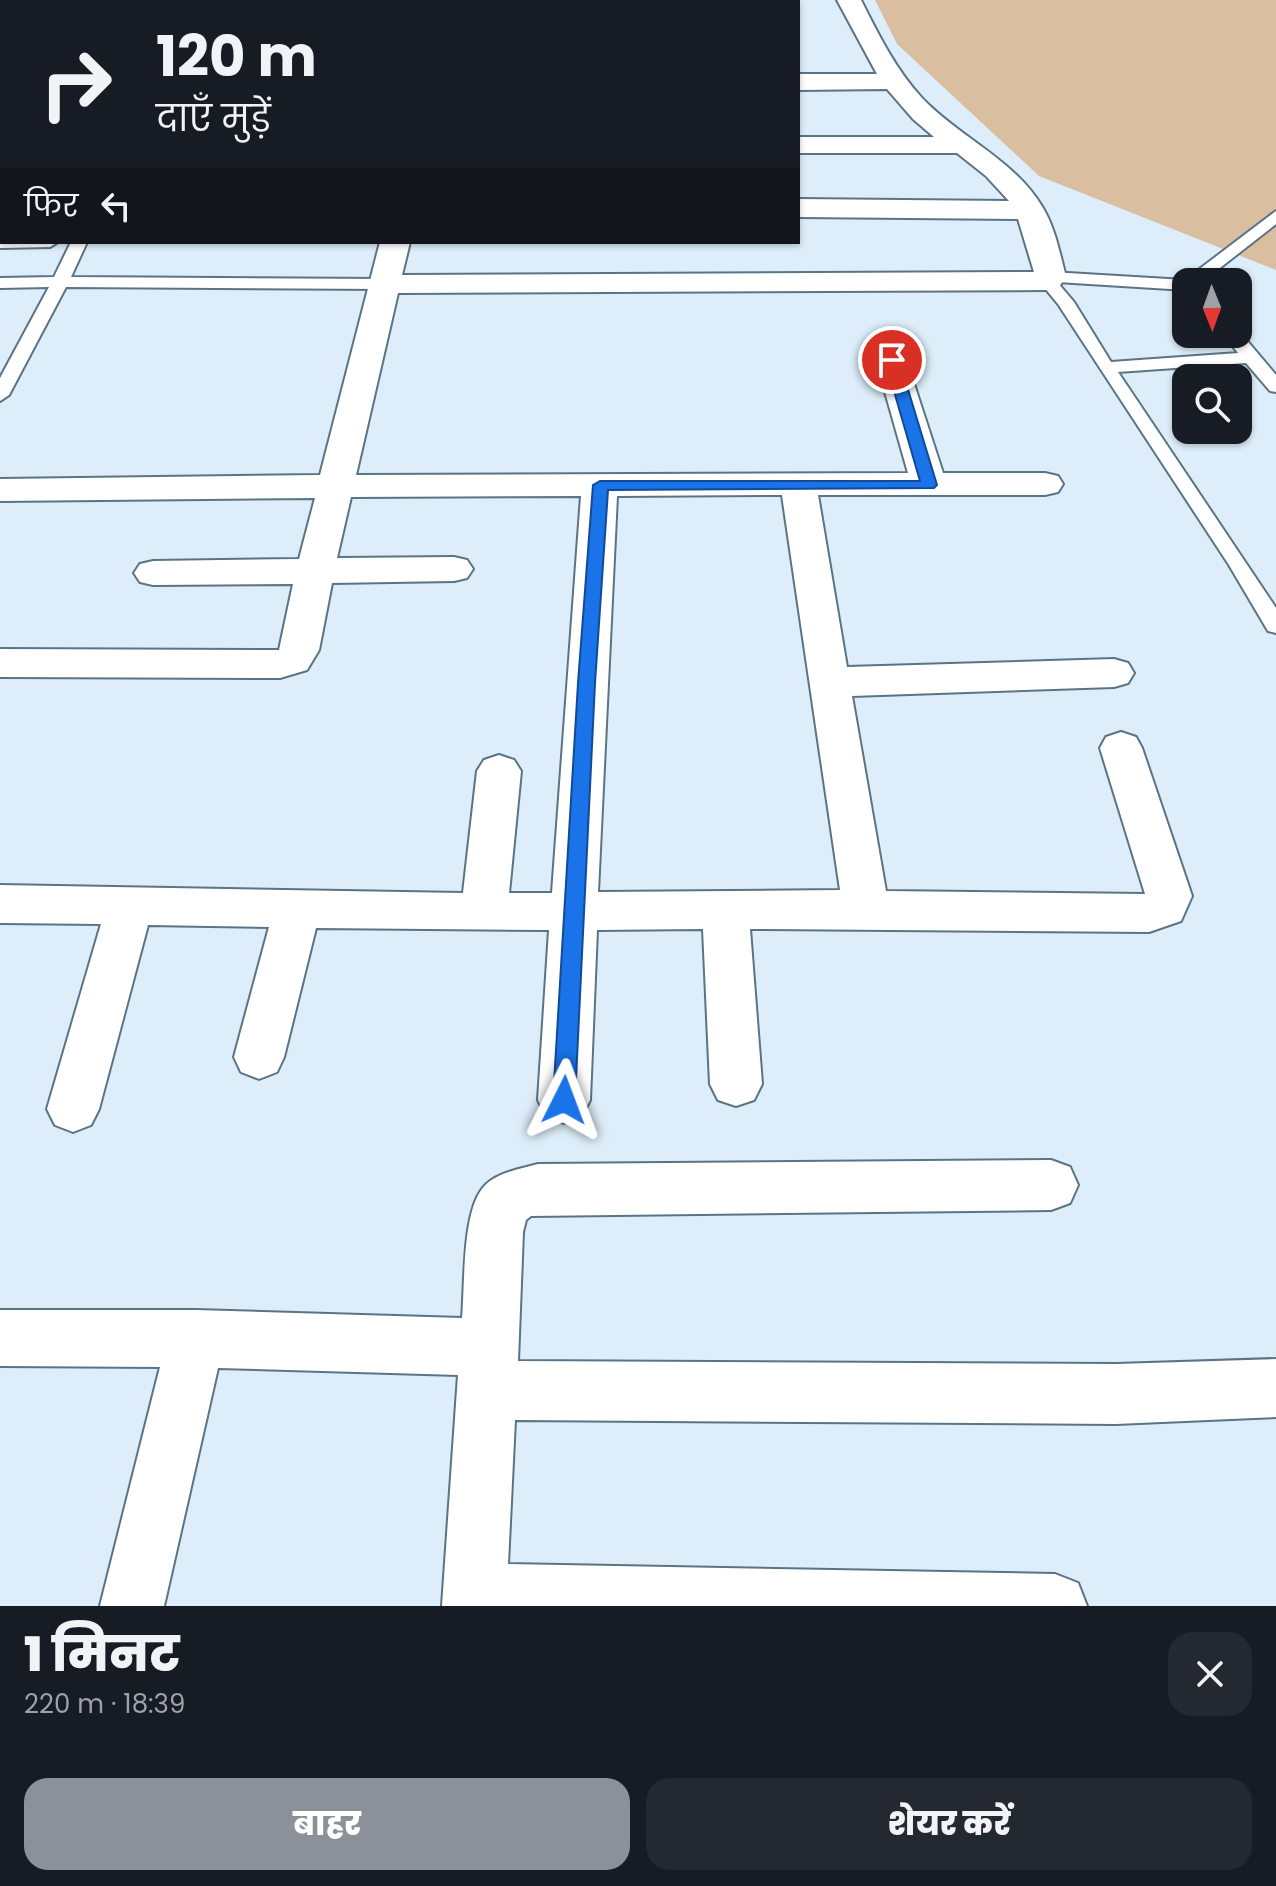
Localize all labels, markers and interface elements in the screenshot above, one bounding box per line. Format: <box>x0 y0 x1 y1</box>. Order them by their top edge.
text: 120 m <box>156 17 317 96</box>
icon: right <box>24 32 128 136</box>
text: दाएँ मुड़ें <box>156 93 271 144</box>
text: फिर <box>24 184 78 227</box>
icon: left <box>94 184 138 228</box>
north arrow <box>1172 268 1252 348</box>
map controls <box>1172 268 1252 444</box>
pin <box>858 326 926 394</box>
icon: arrive <box>870 338 914 382</box>
button: search <box>1172 364 1252 444</box>
position arrow <box>522 1058 606 1142</box>
text: 1 मिनट <box>24 1621 180 1688</box>
button: close <box>1168 1632 1252 1716</box>
text: 220 m · 18:39 <box>24 1686 185 1722</box>
button: बाहर <box>24 1778 630 1870</box>
button: शेयर करें <box>646 1778 1252 1870</box>

